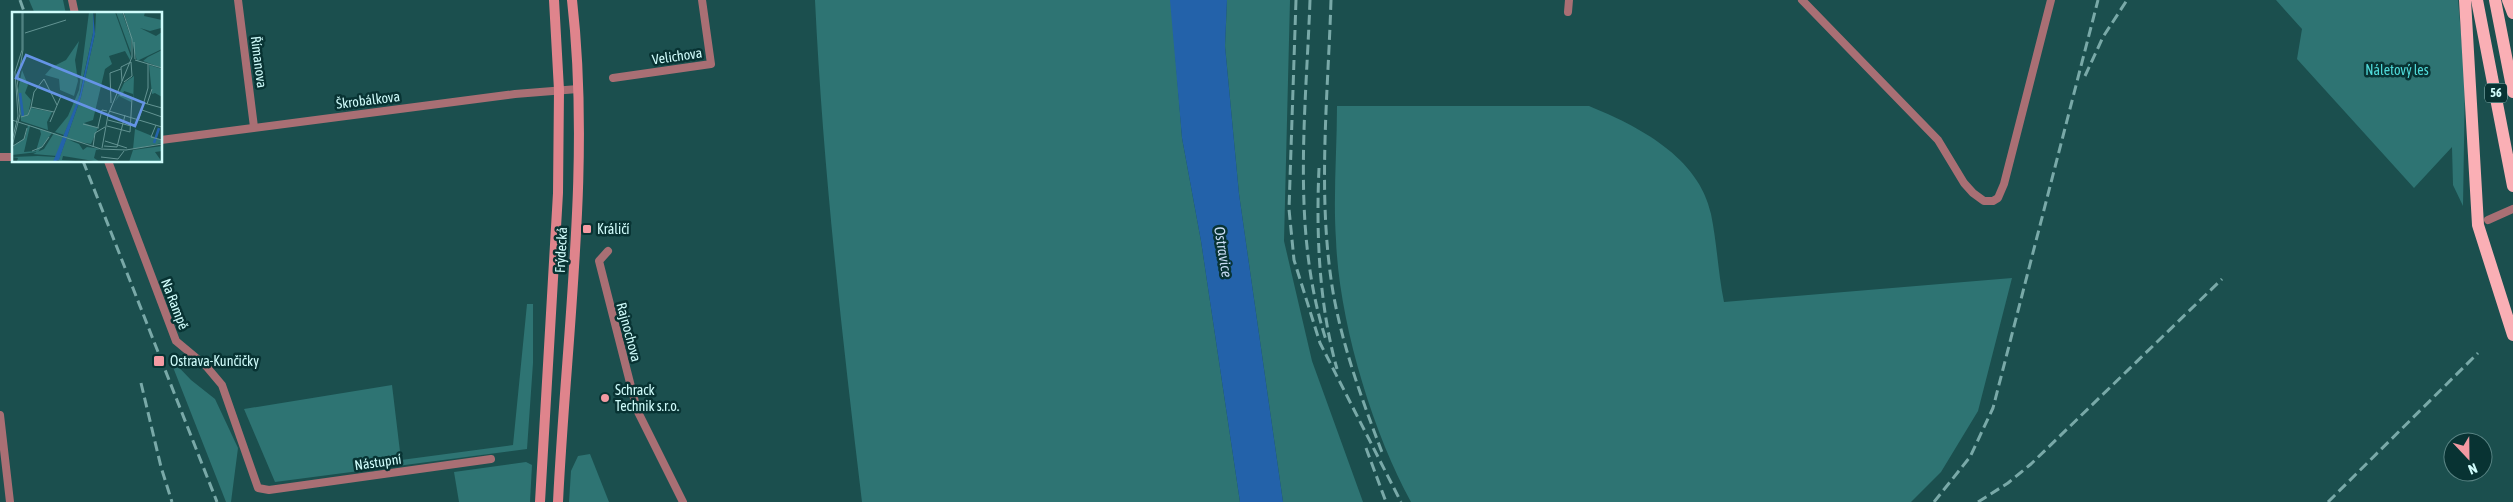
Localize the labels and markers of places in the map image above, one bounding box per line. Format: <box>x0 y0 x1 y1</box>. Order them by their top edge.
place label: Králičí <box>597 221 630 237</box>
marker: Králičí <box>581 223 593 235</box>
place label: Ostrava-Kunčičky <box>170 353 259 369</box>
marker: Ostrava-Kunčičky <box>152 354 166 368</box>
place label: Schrack Technik s.r.o. <box>615 382 679 414</box>
marker: Schrack Technik s.r.o. <box>599 392 611 404</box>

